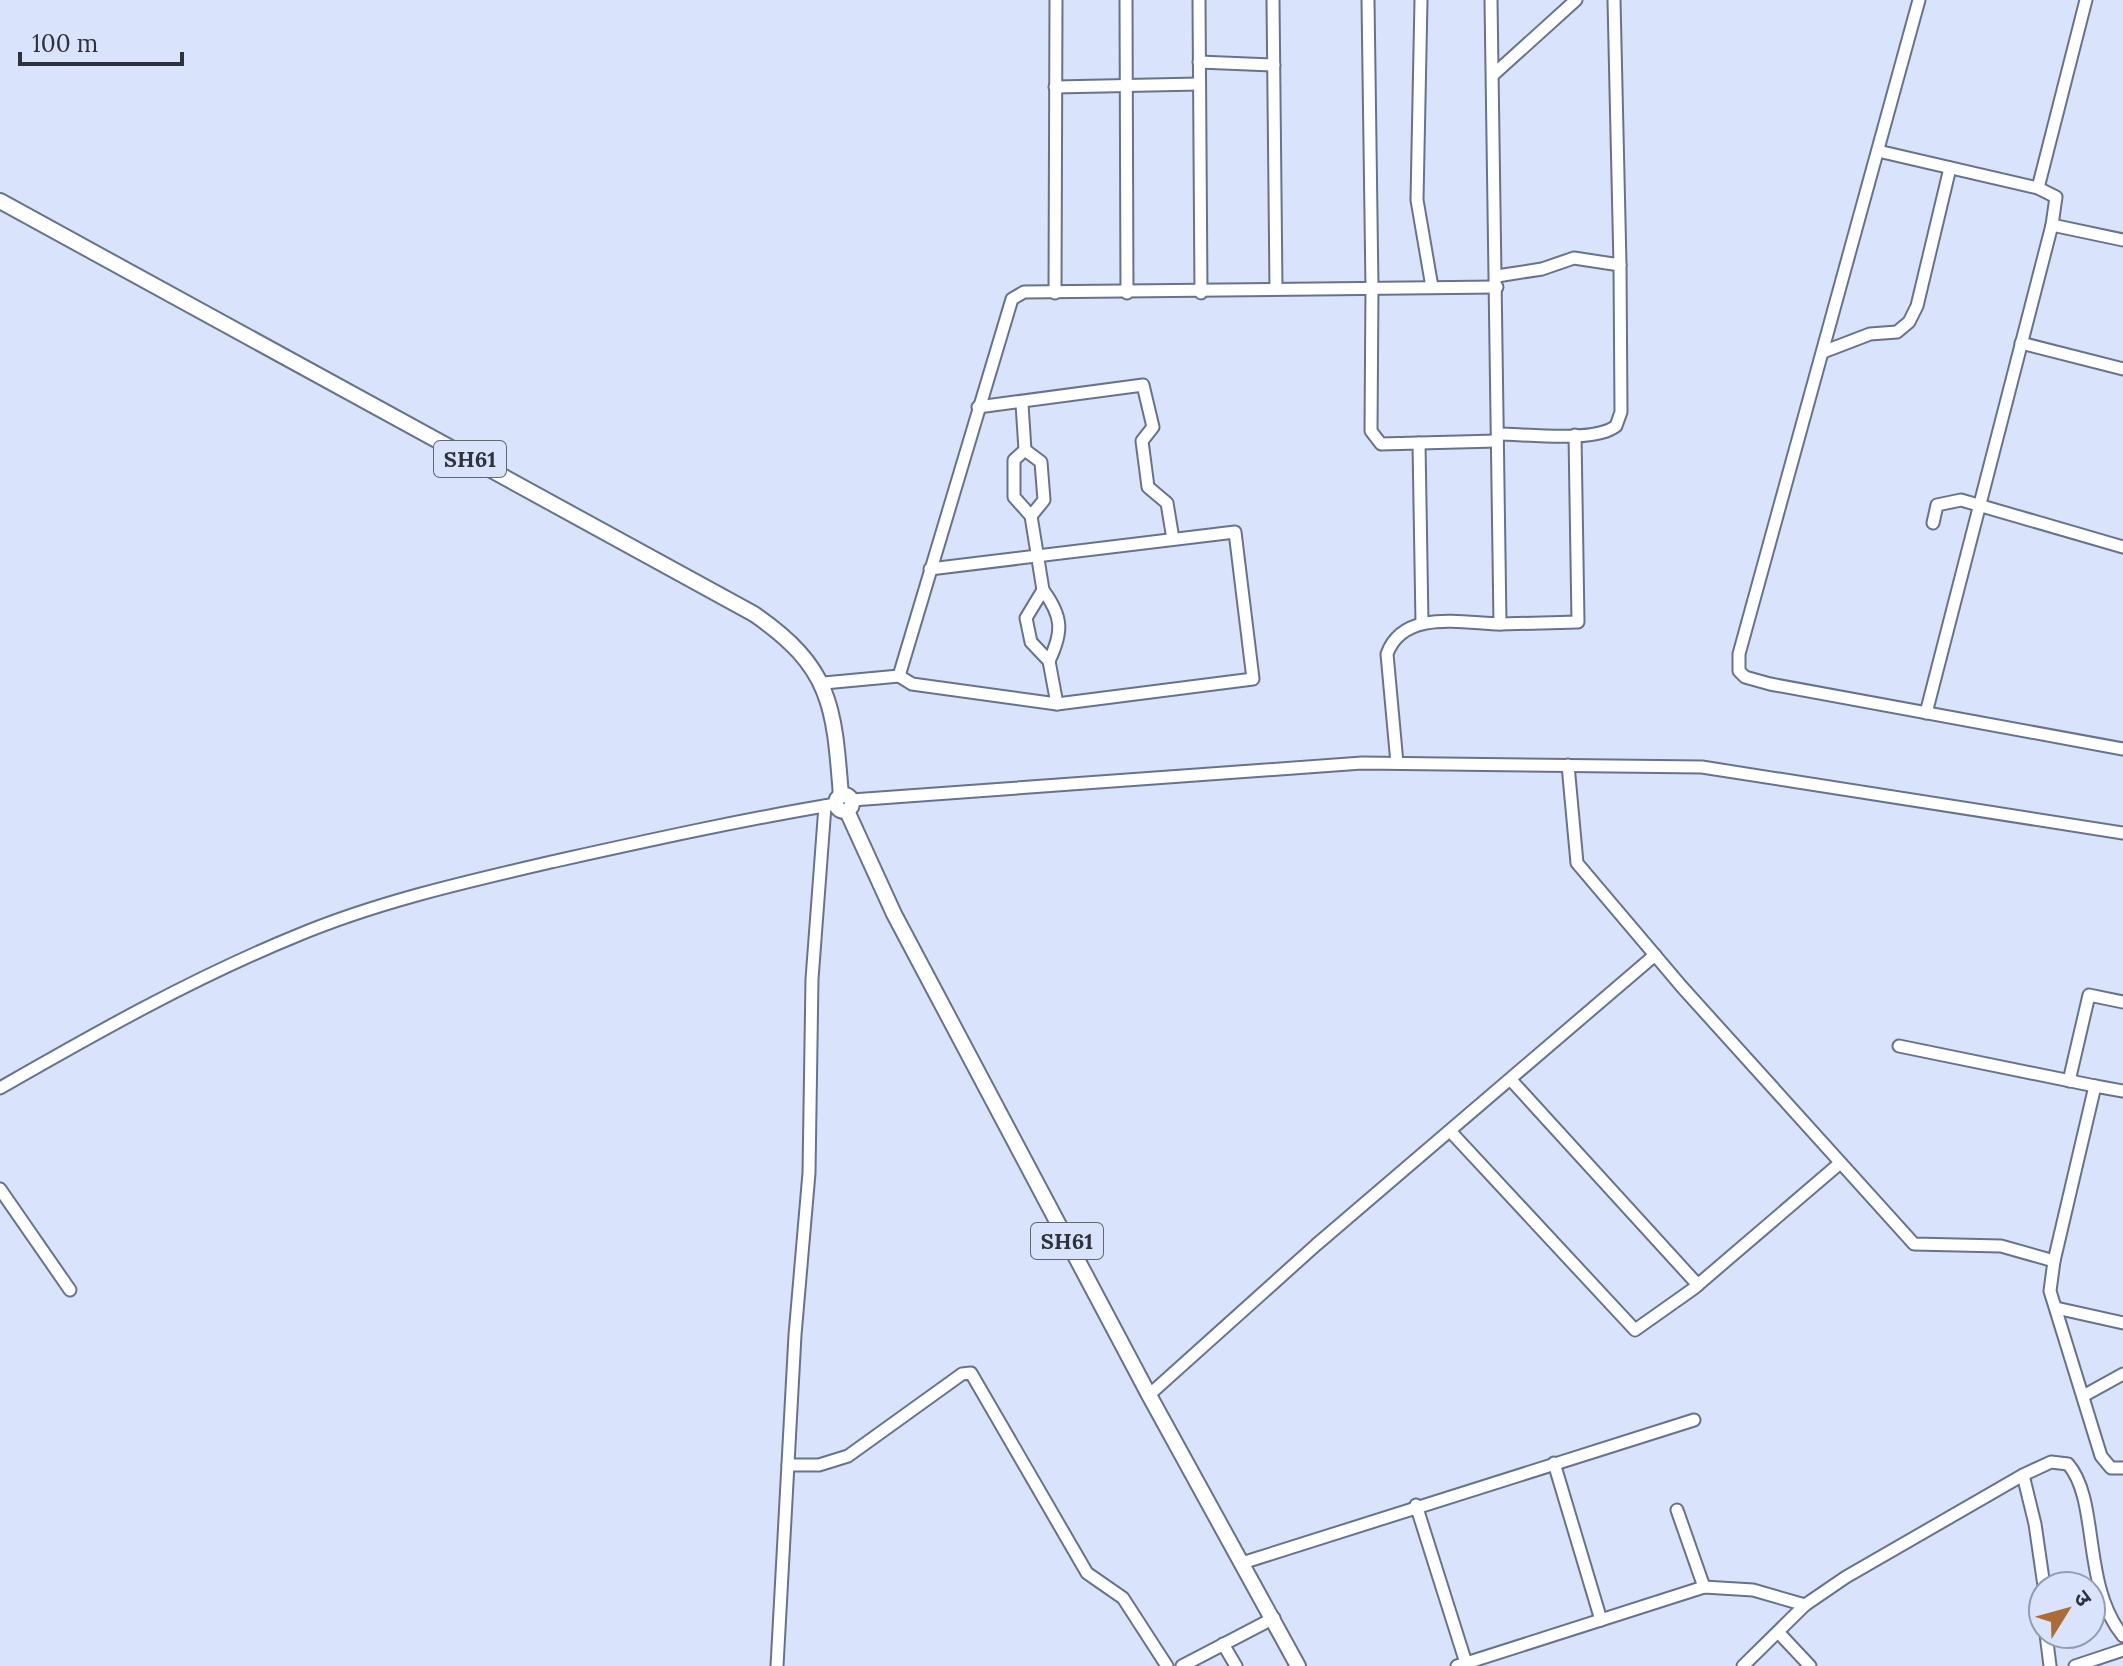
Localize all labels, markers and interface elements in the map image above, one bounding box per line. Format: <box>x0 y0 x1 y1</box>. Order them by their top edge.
scale bar <box>20 16 182 66</box>
text: 100 m <box>32 28 98 59</box>
road number: SH61 <box>434 441 506 477</box>
road number: SH61 <box>1031 1223 1103 1259</box>
north arrow <box>2027 1570 2107 1650</box>
text: उ <box>2068 1584 2099 1612</box>

